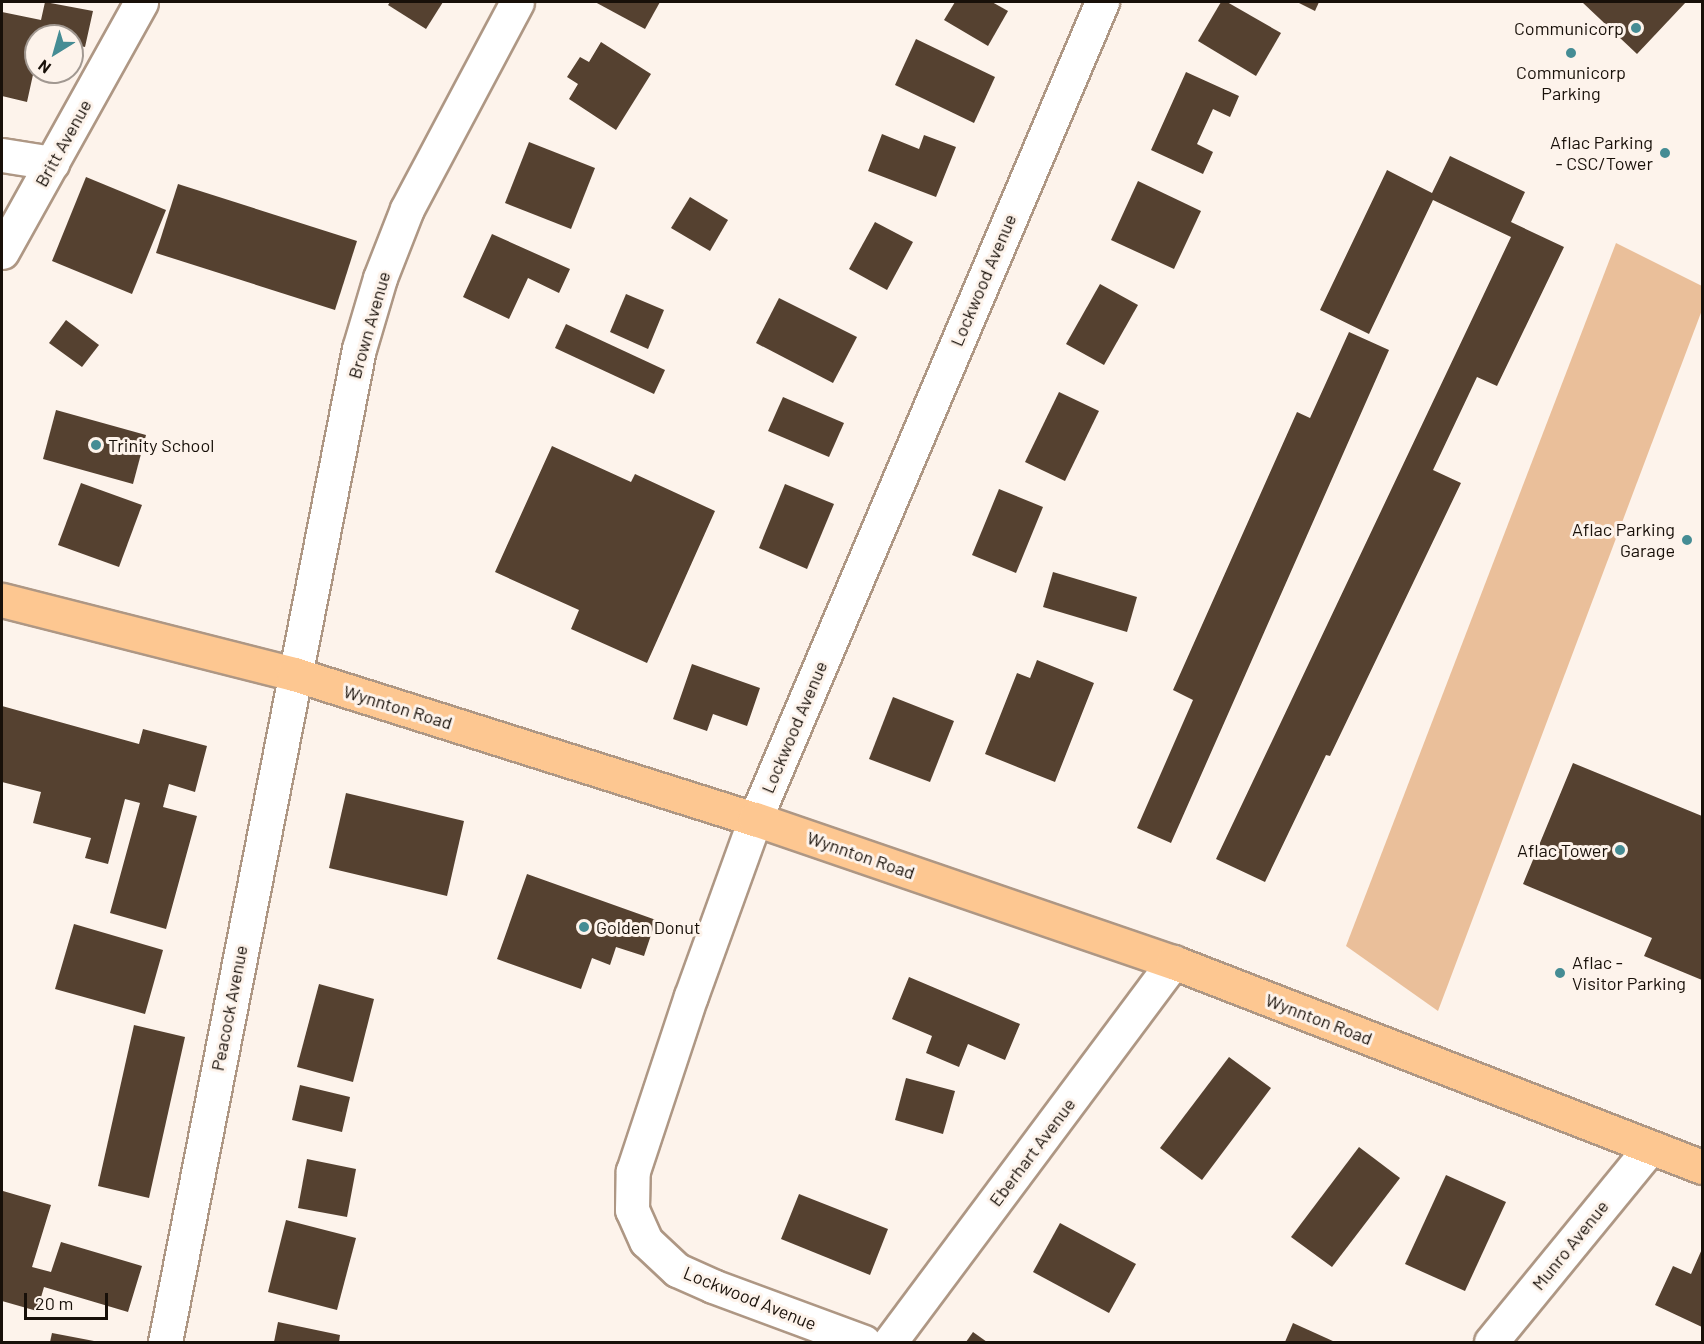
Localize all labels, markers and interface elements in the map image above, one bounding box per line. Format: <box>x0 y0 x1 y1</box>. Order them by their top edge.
place label: Communicorp <box>1514 17 1624 39</box>
marker: Communicorp <box>1629 21 1643 35</box>
north arrow <box>24 24 84 84</box>
marker: Communicorp Parking <box>1564 46 1578 60</box>
text: N <box>34 56 54 78</box>
place label: Communicorp Parking <box>1516 62 1626 104</box>
street label: Britt Avenue <box>30 96 96 190</box>
place label: Aflac Parking - CSC/Tower <box>1550 132 1653 174</box>
marker: Aflac Parking - CSC/Tower <box>1658 146 1672 160</box>
street label: Lockwood Avenue <box>945 211 1021 349</box>
street label: Brown Avenue <box>343 269 395 381</box>
place label: Trinity School <box>108 434 214 456</box>
marker: Trinity School <box>89 438 103 452</box>
place label: Aflac Parking Garage <box>1572 519 1675 562</box>
marker: Aflac Parking Garage <box>1680 533 1694 547</box>
street label: Lockwood Avenue <box>756 658 832 796</box>
street label: Wynnton Road <box>341 680 455 734</box>
street label: Wynnton Road <box>804 826 918 884</box>
place label: Aflac Tower <box>1517 839 1608 861</box>
marker: Aflac Tower <box>1613 843 1627 857</box>
place label: Golden Donut <box>596 916 701 938</box>
marker: Golden Donut <box>577 920 591 934</box>
street label: Peacock Avenue <box>206 943 252 1073</box>
place label: Aflac - Visitor Parking <box>1572 952 1686 994</box>
marker: Aflac - Visitor Parking <box>1553 966 1567 980</box>
street label: Wynnton Road <box>1263 989 1375 1049</box>
street label: Eberhart Avenue <box>984 1094 1080 1210</box>
street label: Munro Avenue <box>1527 1196 1613 1294</box>
street label: Lockwood Avenue <box>680 1262 820 1334</box>
scale bar <box>27 1281 111 1319</box>
text: 20 m <box>35 1292 73 1314</box>

